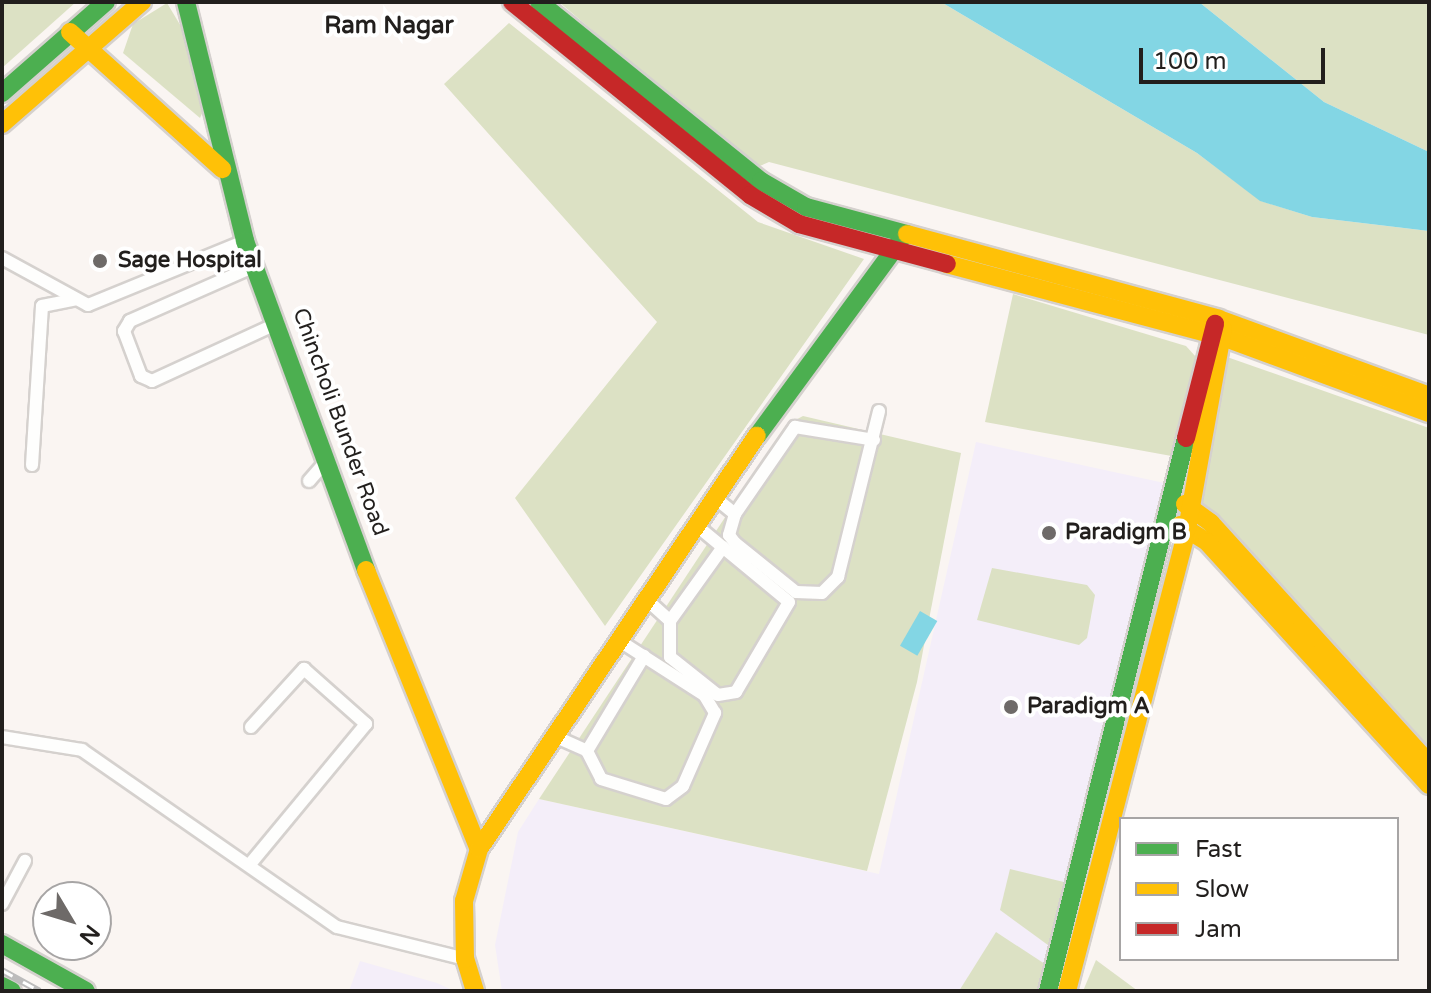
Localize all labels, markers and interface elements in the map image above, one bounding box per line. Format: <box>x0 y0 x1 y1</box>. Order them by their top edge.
district label: Ram Nagar <box>324 12 454 40</box>
scale bar <box>1143 32 1329 82</box>
text: 100 m <box>1153 47 1227 76</box>
place label: Sage Hospital <box>118 248 262 274</box>
marker: Sage Hospital <box>89 250 111 272</box>
street label: Chincholi Bunder Road <box>286 305 394 539</box>
place label: Paradigm B <box>1065 520 1187 546</box>
marker: Paradigm B <box>1040 524 1058 542</box>
place label: Paradigm A <box>1027 694 1150 720</box>
marker: Paradigm A <box>1002 698 1020 716</box>
legend <box>1119 817 1399 961</box>
text: Fast <box>1195 835 1242 864</box>
text: Slow <box>1195 875 1249 904</box>
north arrow <box>32 881 112 961</box>
text: Jam <box>1195 915 1242 944</box>
text: N <box>74 920 105 950</box>

